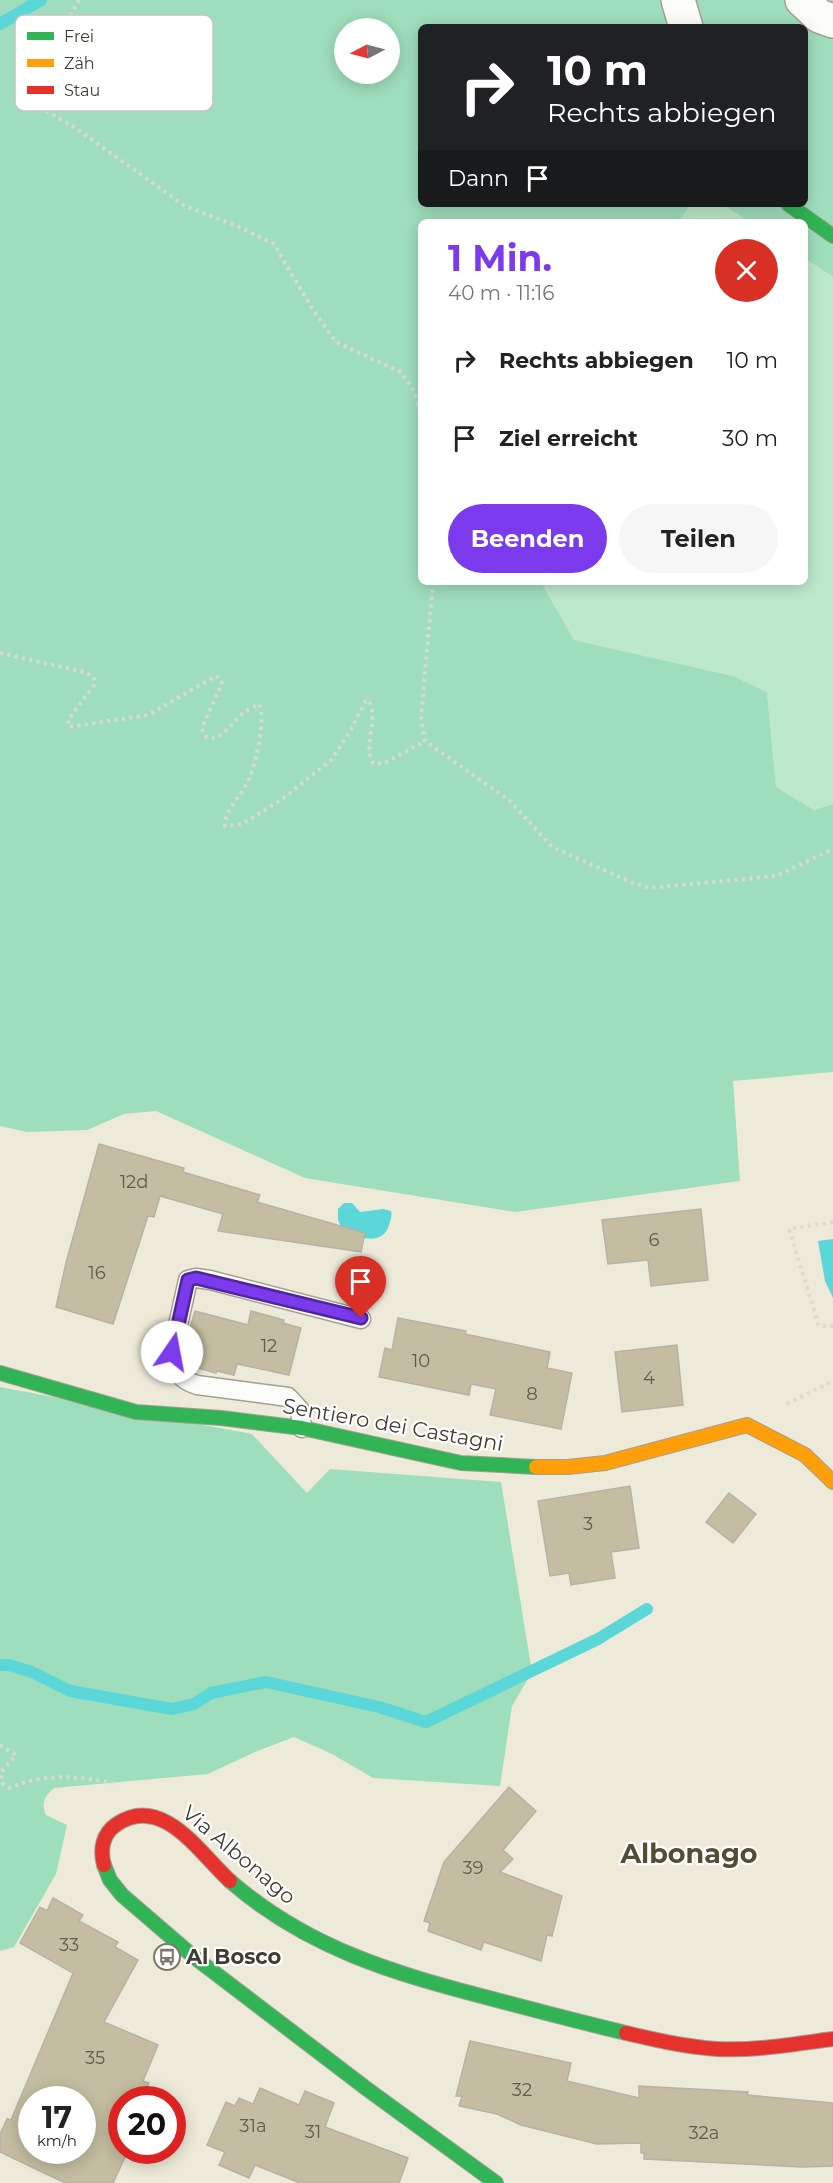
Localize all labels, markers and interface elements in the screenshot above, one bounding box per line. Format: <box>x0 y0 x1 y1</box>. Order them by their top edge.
legend <box>15 15 213 111</box>
north arrow <box>334 18 400 84</box>
map controls <box>334 18 400 84</box>
text: Frei <box>64 27 94 46</box>
text: 10 m <box>547 44 648 96</box>
icon: right <box>448 48 526 126</box>
text: Zäh <box>64 54 95 73</box>
text: Stau <box>64 81 100 100</box>
text: Rechts abbiegen <box>547 96 776 129</box>
icon: arrive <box>521 162 554 195</box>
text: Dann <box>448 165 509 192</box>
text: 1 Min. <box>448 236 552 280</box>
button: close <box>715 239 778 302</box>
text: 40 m · 11:16 <box>448 281 555 305</box>
icon: right <box>448 344 481 377</box>
text: Rechts abbiegen <box>499 347 694 374</box>
text: 10 m <box>726 347 778 374</box>
icon: arrive <box>448 422 481 455</box>
text: Ziel erreicht <box>499 425 638 452</box>
text: 30 m <box>722 425 778 452</box>
button: Beenden <box>448 504 607 573</box>
button: Teilen <box>619 504 778 573</box>
house number: 12d <box>120 1171 148 1193</box>
house number: 6 <box>649 1229 660 1251</box>
pin <box>335 1256 386 1318</box>
house number: 16 <box>88 1262 106 1284</box>
icon: arrive <box>344 1265 377 1298</box>
position arrow <box>140 1320 204 1384</box>
house number: 12 <box>261 1335 277 1357</box>
house number: 10 <box>412 1350 430 1372</box>
house number: 4 <box>643 1367 655 1389</box>
house number: 8 <box>526 1383 538 1405</box>
street label: Sentiero dei Castagni <box>281 1393 505 1456</box>
house number: 3 <box>583 1513 593 1535</box>
street label: Via Albonago <box>178 1800 301 1909</box>
district label: Albonago <box>619 1837 758 1870</box>
house number: 39 <box>462 1857 484 1879</box>
house number: 33 <box>59 1934 79 1956</box>
bus stop icon: Al Bosco <box>152 1942 182 1972</box>
place label: Al Bosco <box>185 1944 282 1969</box>
house number: 35 <box>85 2047 105 2069</box>
house number: 32 <box>512 2079 532 2101</box>
speed limit sign: 20 <box>108 2086 186 2164</box>
text: 17 <box>42 2099 72 2136</box>
house number: 31a <box>239 2115 267 2137</box>
house number: 31 <box>305 2121 321 2143</box>
house number: 32a <box>689 2122 719 2144</box>
text: km/h <box>37 2131 77 2150</box>

